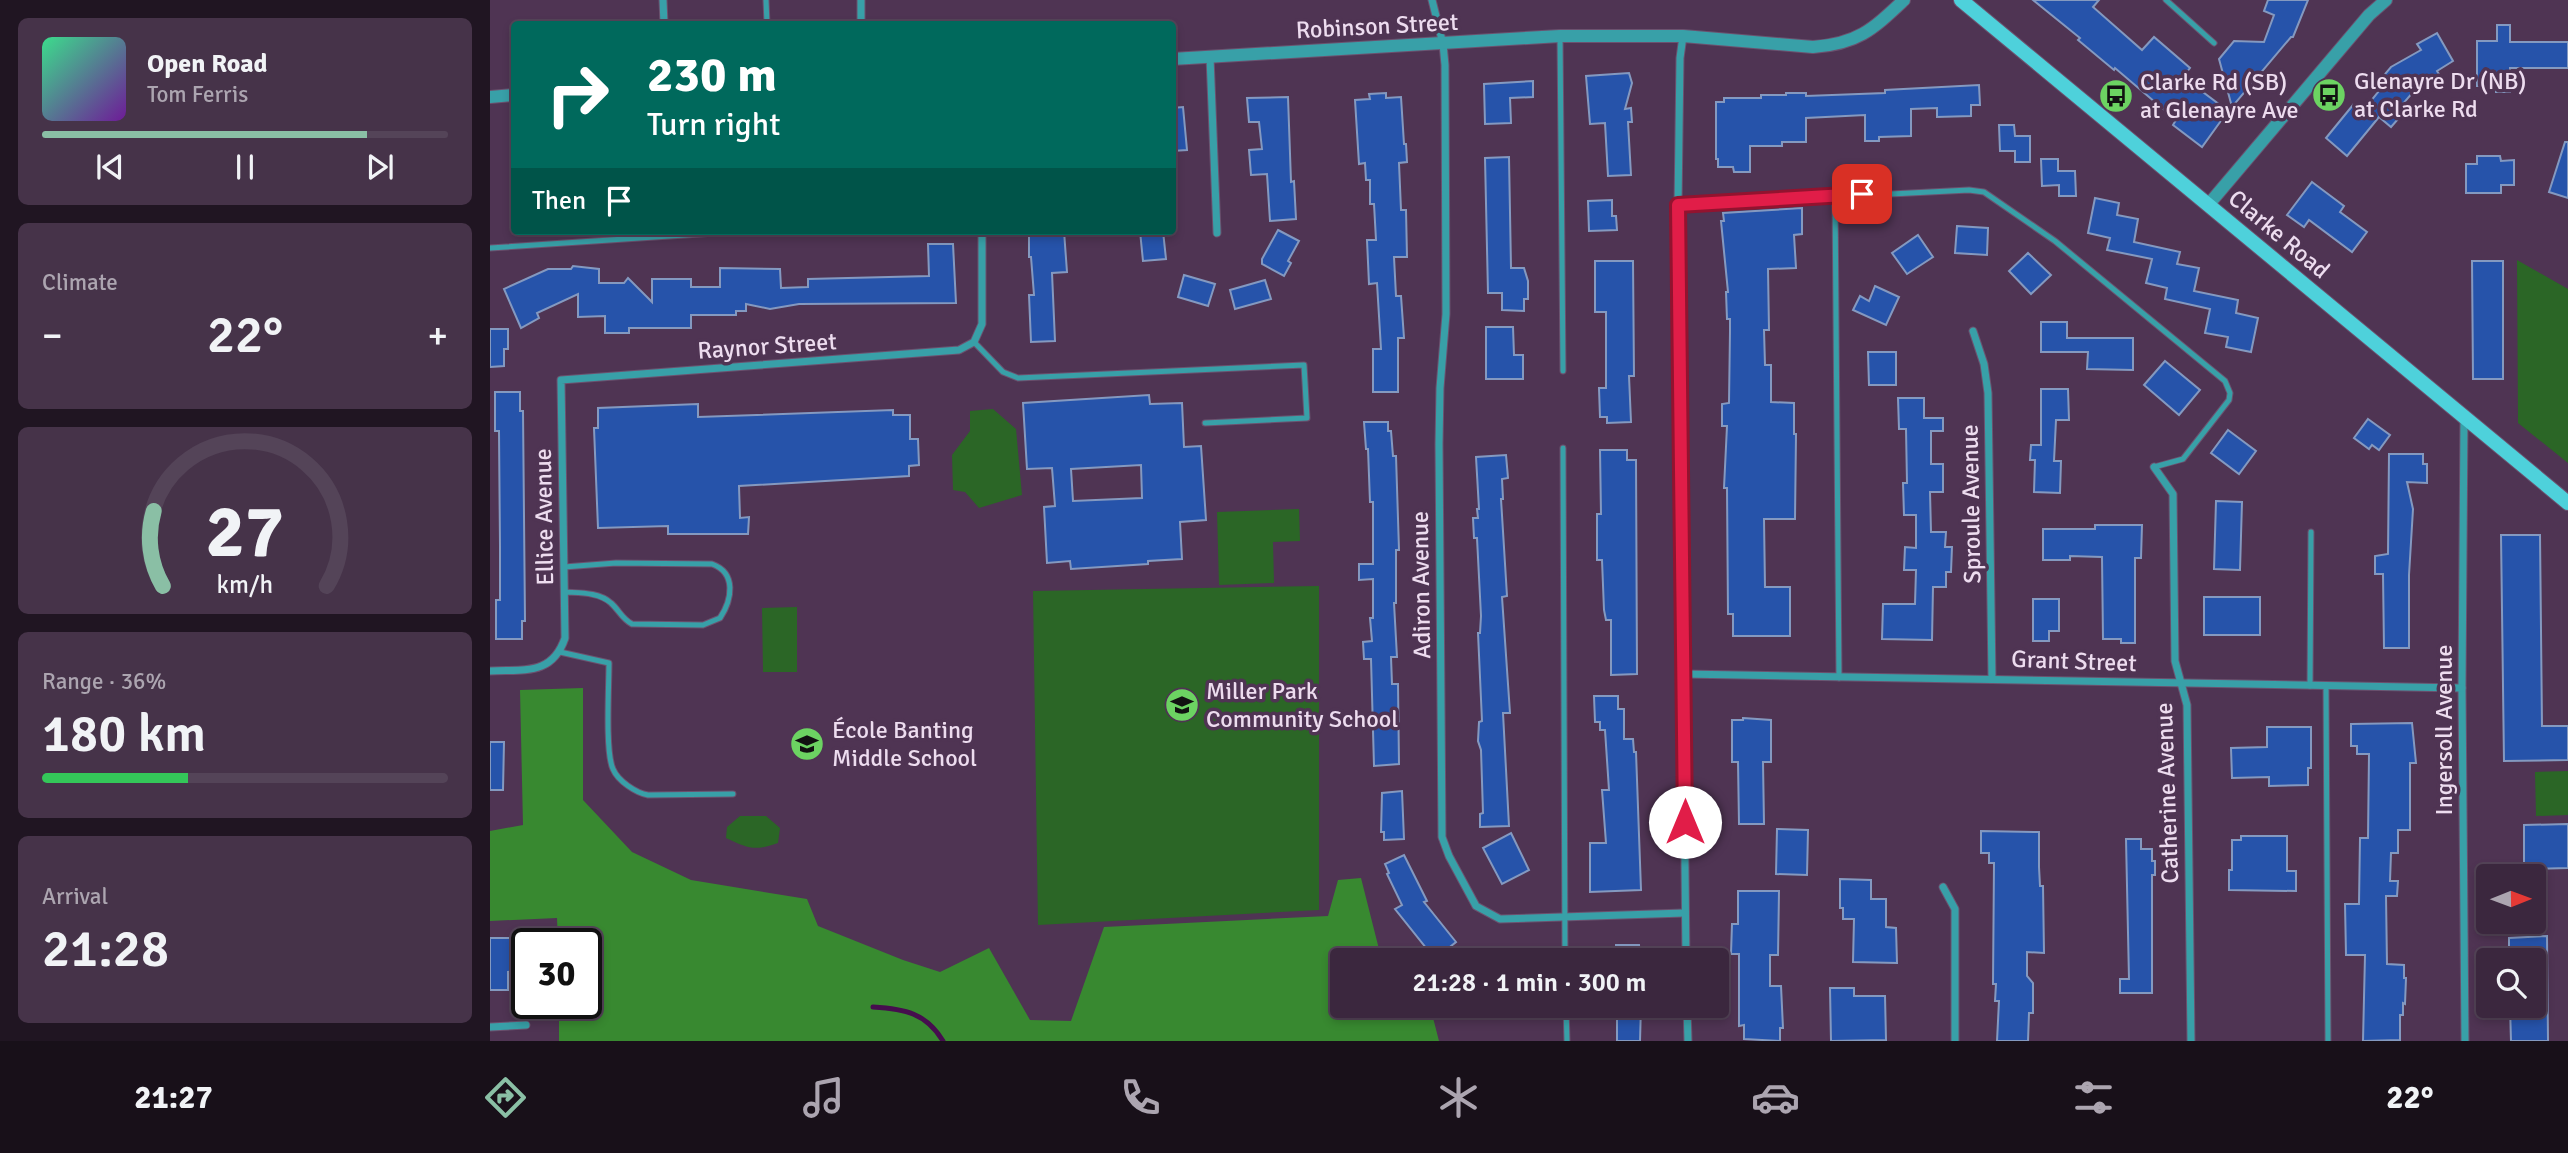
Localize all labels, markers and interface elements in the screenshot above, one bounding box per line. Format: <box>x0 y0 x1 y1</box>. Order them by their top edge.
street label: Robinson Street <box>1295 7 1459 45</box>
text: 230 m <box>647 45 777 105</box>
text: Open Road <box>147 48 268 80</box>
icon: right <box>532 49 623 140</box>
place label: Glenayre Dr (NB) at Clarke Rd <box>2354 66 2527 124</box>
place label: Clarke Rd (SB) at Glenayre Ave <box>2140 67 2299 125</box>
bus stop icon: Glenayre Dr (NB) at Clarke Rd <box>2310 76 2348 114</box>
bus stop icon: Clarke Rd (SB) at Glenayre Ave <box>2097 77 2135 115</box>
text: Tom Ferris <box>147 80 248 109</box>
text: Turn right <box>647 105 780 144</box>
icon: previous <box>91 148 129 186</box>
icon: pause <box>226 148 264 186</box>
icon: next <box>361 148 399 186</box>
pin <box>1832 164 1892 224</box>
icon: arrive <box>1843 175 1881 213</box>
icon: arrive <box>600 182 638 220</box>
street label: Clarke Road <box>2222 183 2336 285</box>
text: Then <box>532 185 586 217</box>
text: Climate <box>42 268 118 297</box>
text: 22° <box>207 303 283 367</box>
text: − <box>42 312 63 359</box>
text: + <box>427 312 448 359</box>
street label: Raynor Street <box>696 326 838 366</box>
street label: Sproule Avenue <box>1955 424 1987 584</box>
street label: Ellice Avenue <box>528 448 560 586</box>
text: 27 <box>206 489 284 578</box>
street label: Adiron Avenue <box>1405 511 1437 659</box>
text: km/h <box>217 569 273 600</box>
street label: Grant Street <box>2011 644 2137 678</box>
street label: Ingersoll Avenue <box>2429 645 2459 815</box>
text: Range · 36% <box>42 667 166 696</box>
place label: Miller Park Community School <box>1206 676 1398 734</box>
school or university icon: Miller Park Community School <box>1163 686 1201 724</box>
text: 180 km <box>42 702 206 766</box>
street label: Catherine Avenue <box>2149 702 2185 884</box>
place label: École Banting Middle School <box>832 715 977 773</box>
school or university icon: École Banting Middle School <box>788 725 826 763</box>
position arrow <box>1648 785 1722 859</box>
north arrow <box>2476 864 2546 934</box>
map controls <box>2476 864 2546 1018</box>
text: Arrival <box>42 882 108 911</box>
text: 21:28 <box>42 917 169 981</box>
speed limit sign: 30 <box>511 928 602 1019</box>
button: search <box>2476 948 2546 1018</box>
text: 21:28 · 1 min · 300 m <box>1413 967 1646 999</box>
icon: directions <box>481 1073 530 1122</box>
icon: music <box>799 1073 848 1122</box>
icon: phone <box>1116 1073 1165 1122</box>
icon: climate <box>1434 1073 1483 1122</box>
icon: car <box>1751 1073 1800 1122</box>
icon: filters <box>2069 1073 2118 1122</box>
text: 21:27 <box>134 1078 213 1117</box>
text: 22° <box>2386 1078 2434 1117</box>

